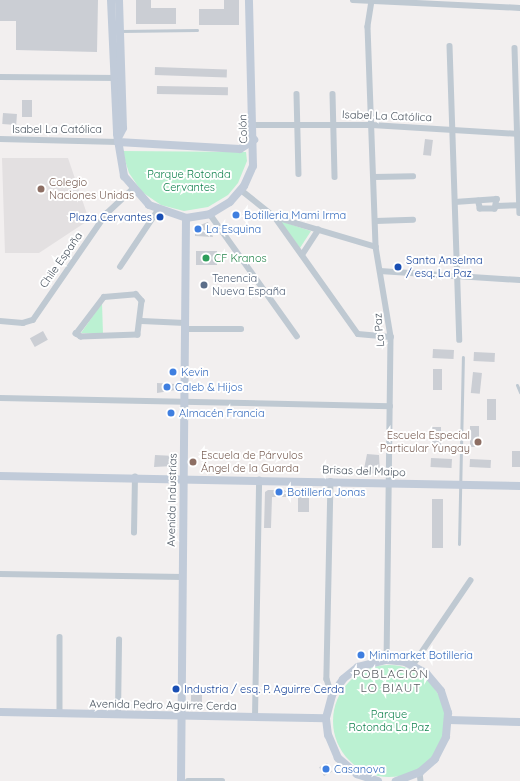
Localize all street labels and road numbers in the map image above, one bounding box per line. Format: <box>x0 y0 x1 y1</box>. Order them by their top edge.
street label: Isabel La Católica <box>342 108 432 124</box>
street label: Colón <box>236 114 250 144</box>
street label: Isabel La Católica <box>12 122 102 136</box>
street label: Chile España <box>37 230 85 290</box>
street label: La Paz <box>371 313 387 347</box>
street label: Avenida Industrias <box>165 453 179 547</box>
street label: Brisas del Maipo <box>322 463 406 479</box>
street label: Avenida Pedro Aguirre Cerda <box>89 697 237 713</box>

